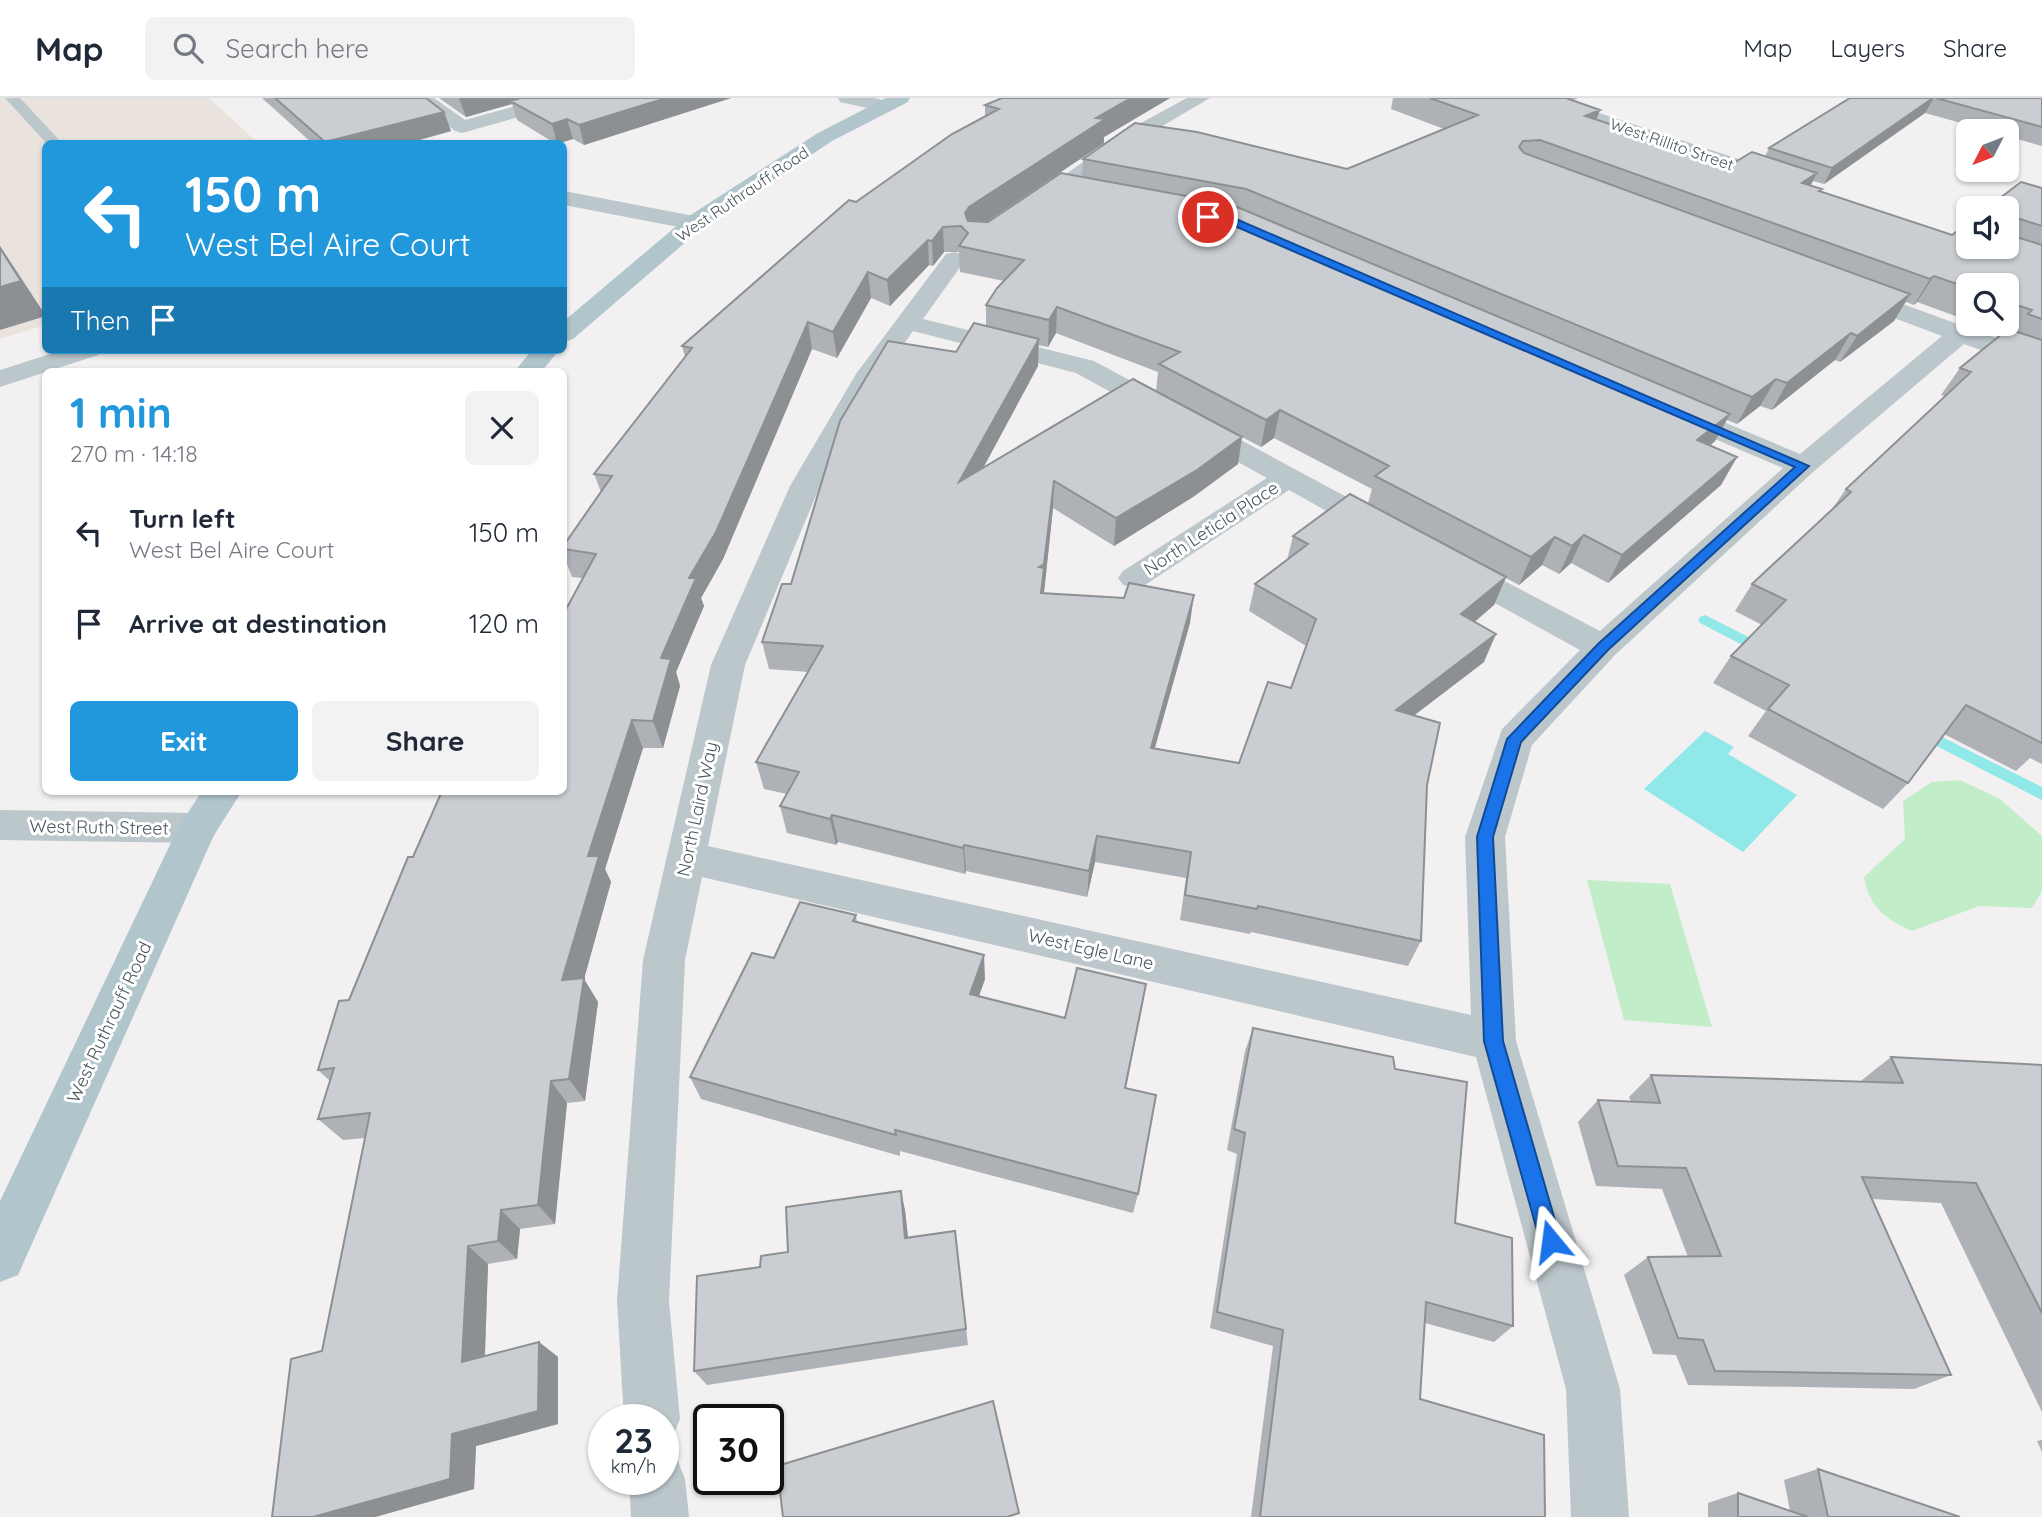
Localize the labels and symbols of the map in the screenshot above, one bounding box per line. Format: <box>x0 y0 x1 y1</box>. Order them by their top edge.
street label: West Rillito Street <box>1607 113 1737 175</box>
north arrow <box>1956 119 2020 182</box>
street label: West Ruthrauff Road <box>672 142 812 246</box>
pin <box>1178 187 1238 247</box>
street label: North Leticia Place <box>1139 476 1283 580</box>
street label: North Laird Way <box>671 740 723 878</box>
street label: West Ruth Street <box>29 814 169 840</box>
street label: West Egle Lane <box>1026 923 1156 975</box>
street label: West Ruthrauff Road <box>62 938 156 1106</box>
position arrow <box>1514 1204 1588 1278</box>
speed limit sign: 30 <box>693 1404 784 1495</box>

